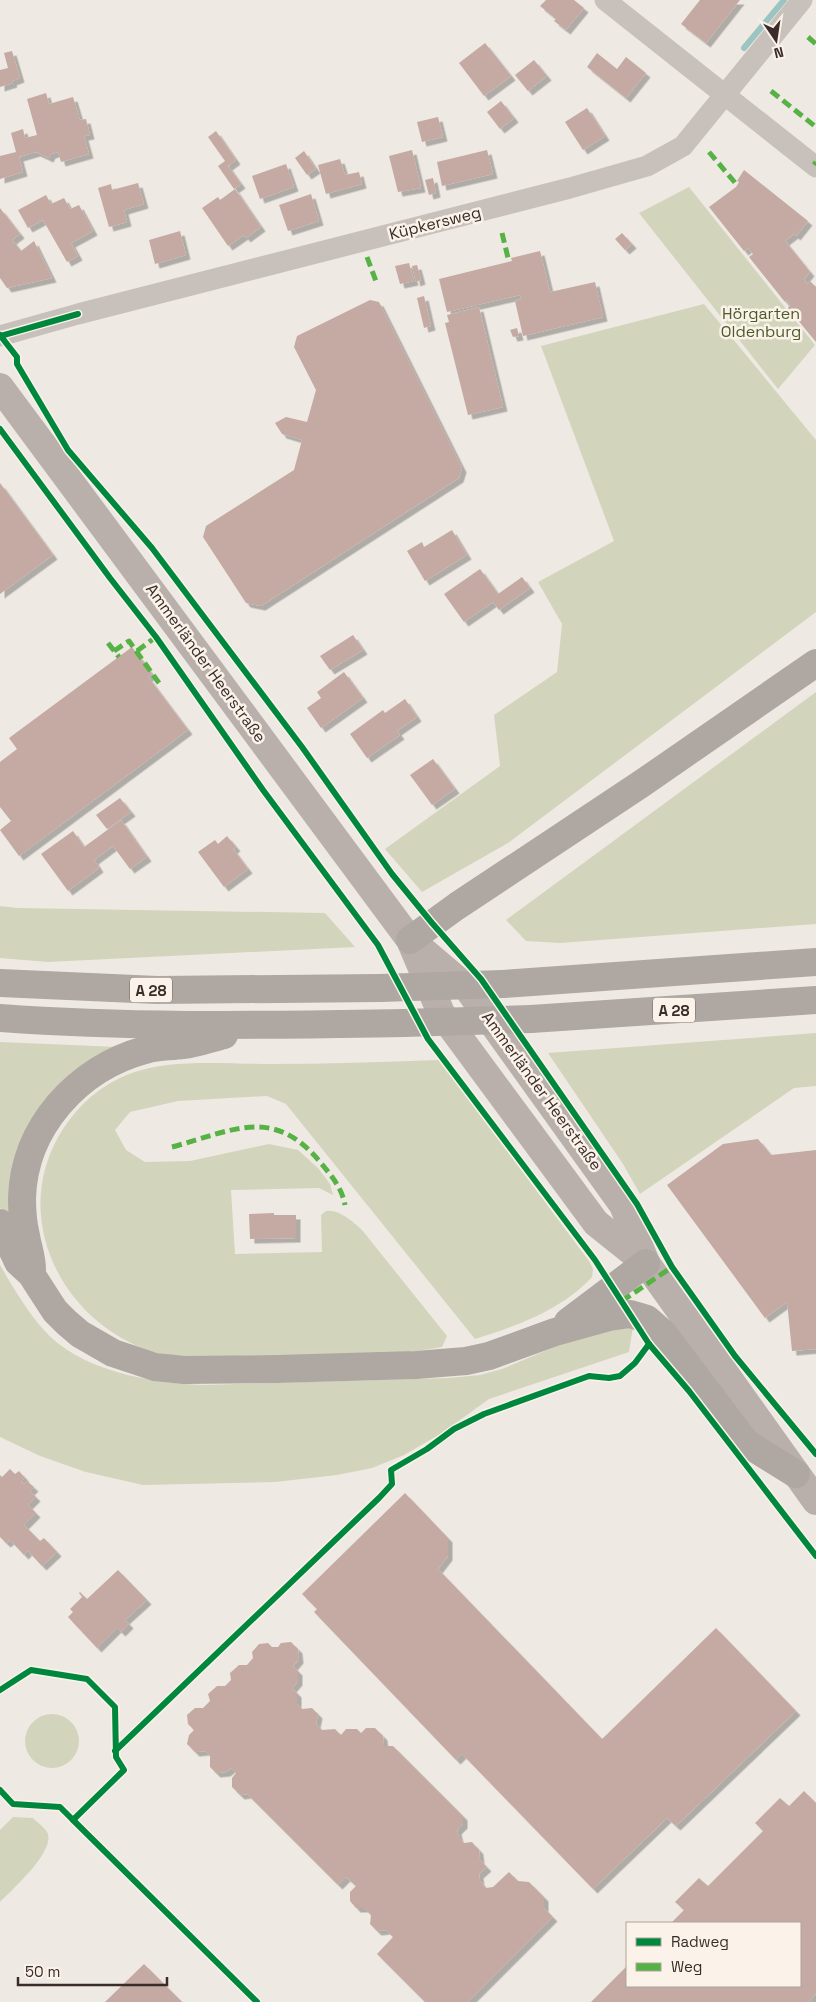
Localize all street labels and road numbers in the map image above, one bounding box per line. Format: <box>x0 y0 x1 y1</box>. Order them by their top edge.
street label: Küpkersweg <box>387 201 483 245</box>
street label: Ammerländer Heerstraße <box>141 579 271 747</box>
road number: A 28 <box>130 978 172 1002</box>
road number: A 28 <box>653 998 695 1022</box>
street label: Ammerländer Heerstraße <box>477 1007 607 1175</box>

